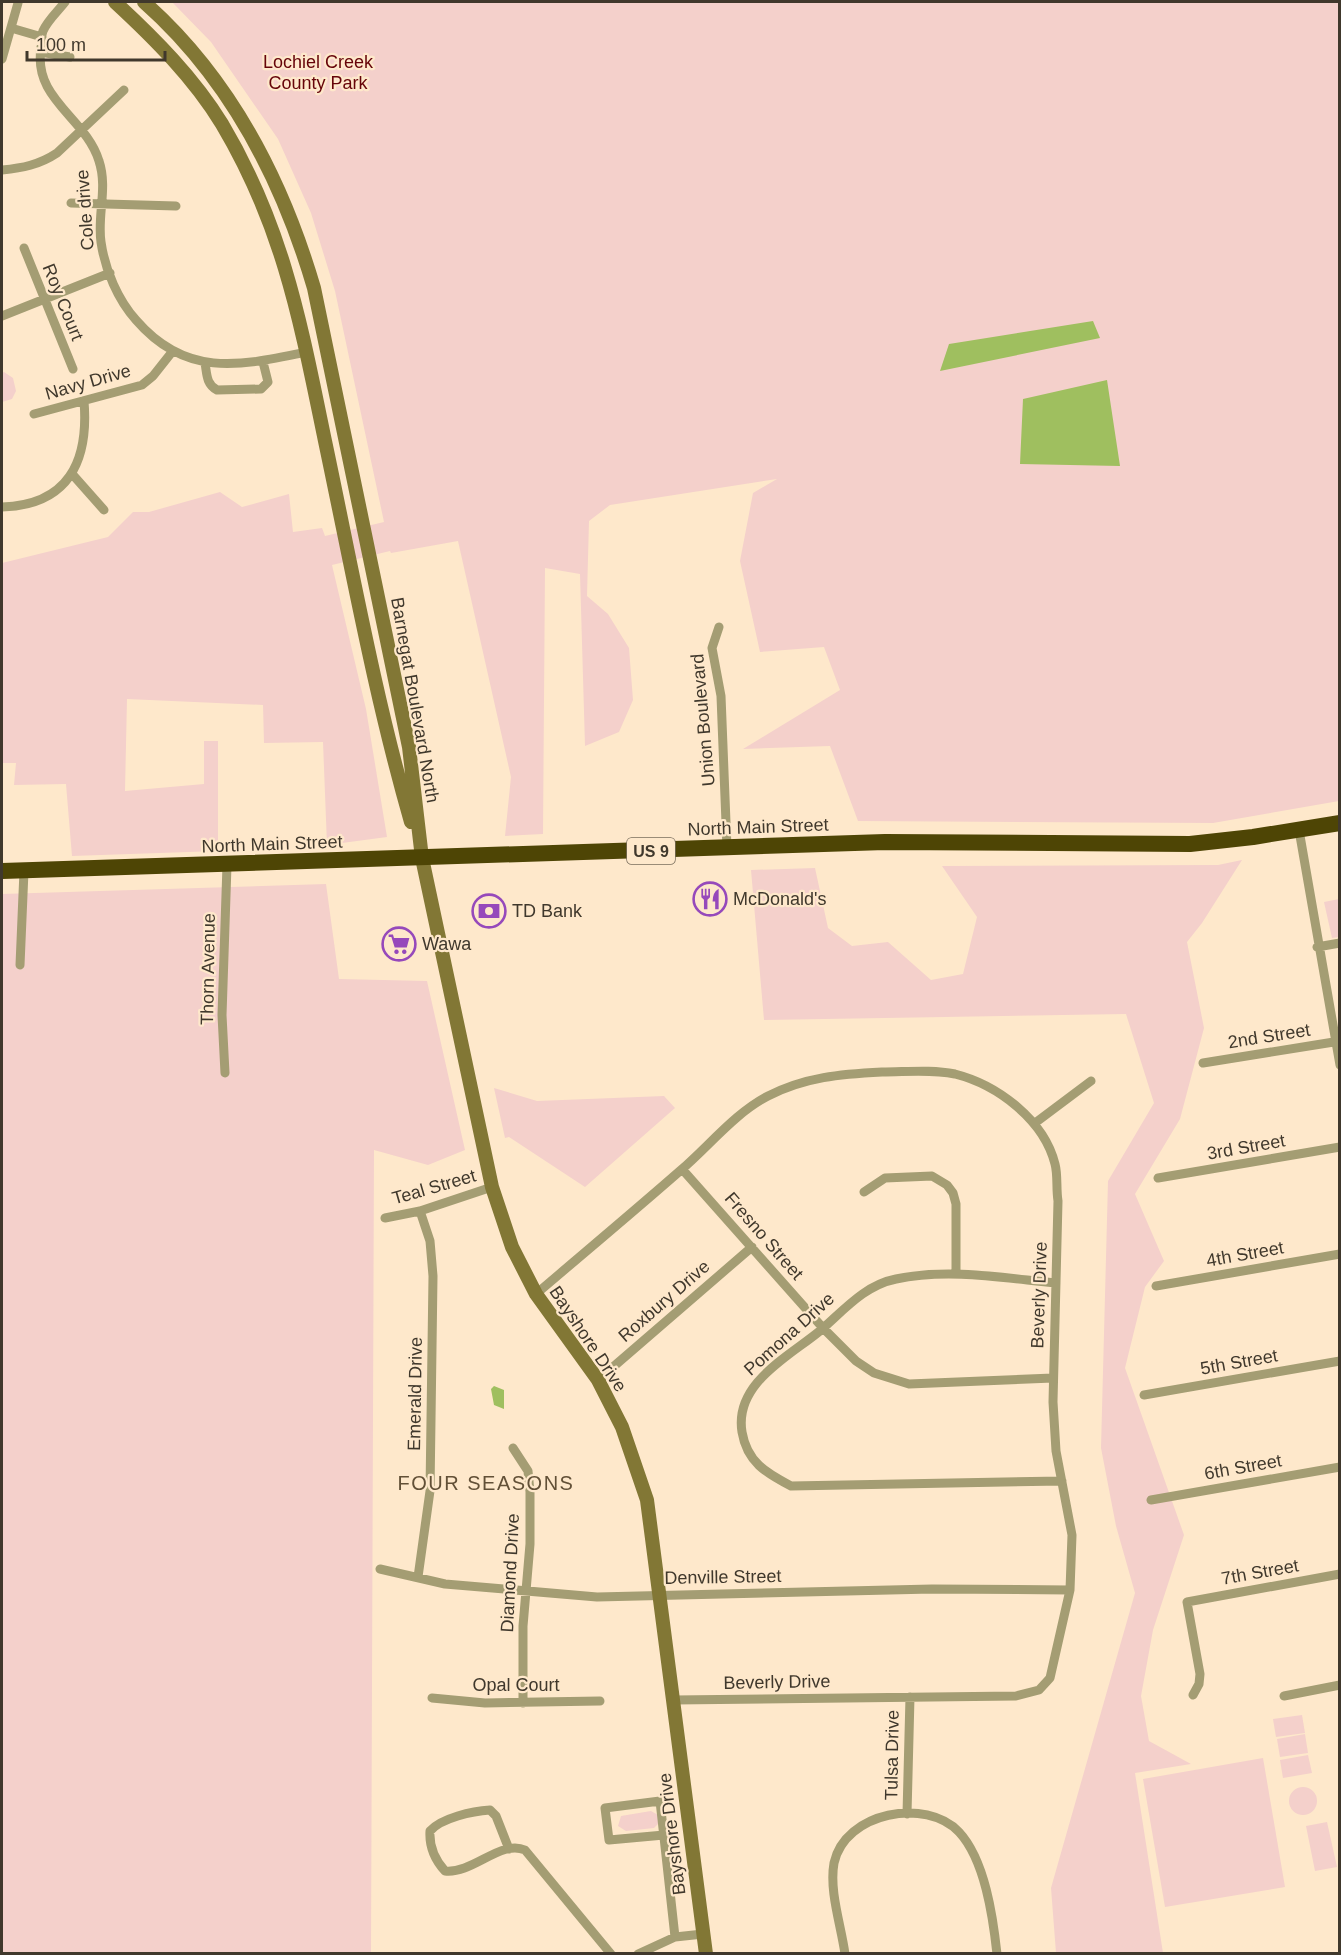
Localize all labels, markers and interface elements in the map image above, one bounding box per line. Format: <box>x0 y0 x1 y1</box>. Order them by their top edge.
scale bar <box>27 24 165 62</box>
text: 100 m <box>36 35 86 55</box>
park label: Lochiel Creek County Park <box>263 52 374 93</box>
street label: Cole drive <box>72 169 98 251</box>
street label: Roy Court <box>39 261 87 343</box>
street label: Navy Drive <box>43 360 133 404</box>
street label: Barnegat Boulevard North <box>387 596 443 804</box>
street label: Union Boulevard <box>687 653 719 787</box>
street label: North Main Street <box>687 815 829 839</box>
street label: North Main Street <box>201 832 343 856</box>
road number: US 9 <box>627 838 675 864</box>
restaurant icon: McDonald's <box>692 881 728 917</box>
place label: McDonald's <box>733 889 826 909</box>
bank icon: TD Bank <box>471 893 507 929</box>
place label: TD Bank <box>512 901 583 921</box>
street label: Thorn Avenue <box>197 913 219 1025</box>
supermarket icon: Wawa <box>381 926 417 962</box>
place label: Wawa <box>422 934 472 954</box>
street label: 2nd Street <box>1226 1020 1312 1052</box>
street label: 3rd Street <box>1205 1130 1287 1164</box>
street label: Teal Street <box>390 1166 478 1208</box>
street label: Fresno Street <box>721 1188 807 1284</box>
street label: 4th Street <box>1205 1237 1285 1271</box>
street label: Beverly Drive <box>1027 1241 1051 1349</box>
street label: Roxbury Drive <box>614 1256 714 1346</box>
street label: Bayshore Drive <box>545 1282 631 1396</box>
street label: Pomona Drive <box>740 1288 838 1380</box>
street label: Emerald Drive <box>404 1337 426 1451</box>
street label: 5th Street <box>1199 1345 1279 1379</box>
street label: 6th Street <box>1203 1450 1283 1484</box>
district label: FOUR SEASONS <box>398 1472 574 1494</box>
street label: Diamond Drive <box>497 1513 523 1633</box>
street label: 7th Street <box>1220 1555 1300 1589</box>
street label: Denville Street <box>664 1566 782 1588</box>
street label: Beverly Drive <box>723 1671 831 1693</box>
street label: Opal Court <box>472 1675 560 1695</box>
street label: Tulsa Drive <box>881 1710 903 1800</box>
street label: Bayshore Drive <box>655 1772 689 1896</box>

